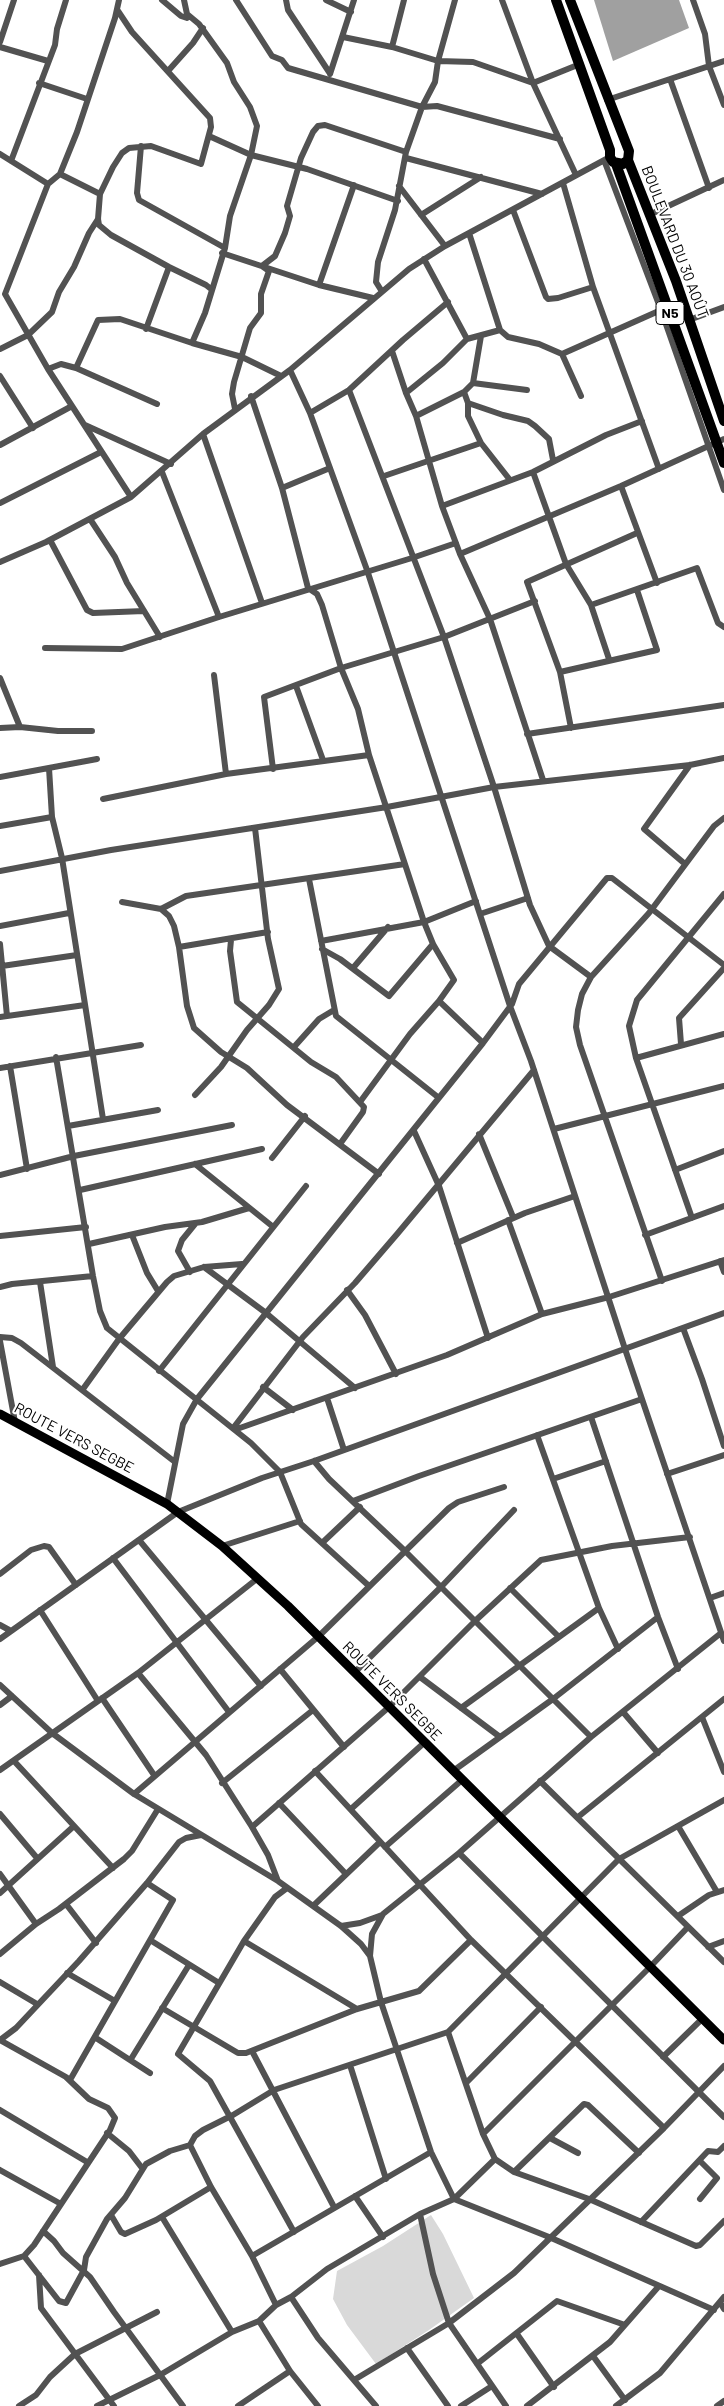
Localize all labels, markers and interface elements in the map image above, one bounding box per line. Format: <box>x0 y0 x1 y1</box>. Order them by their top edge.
street label: BOULEVARD DU 30 AOÛT <box>638 163 712 321</box>
road number: N5 <box>656 302 684 324</box>
street label: ROUTE VERS SEGBE <box>11 1399 137 1477</box>
street label: ROUTE VERS SEGBE <box>339 1638 445 1744</box>

